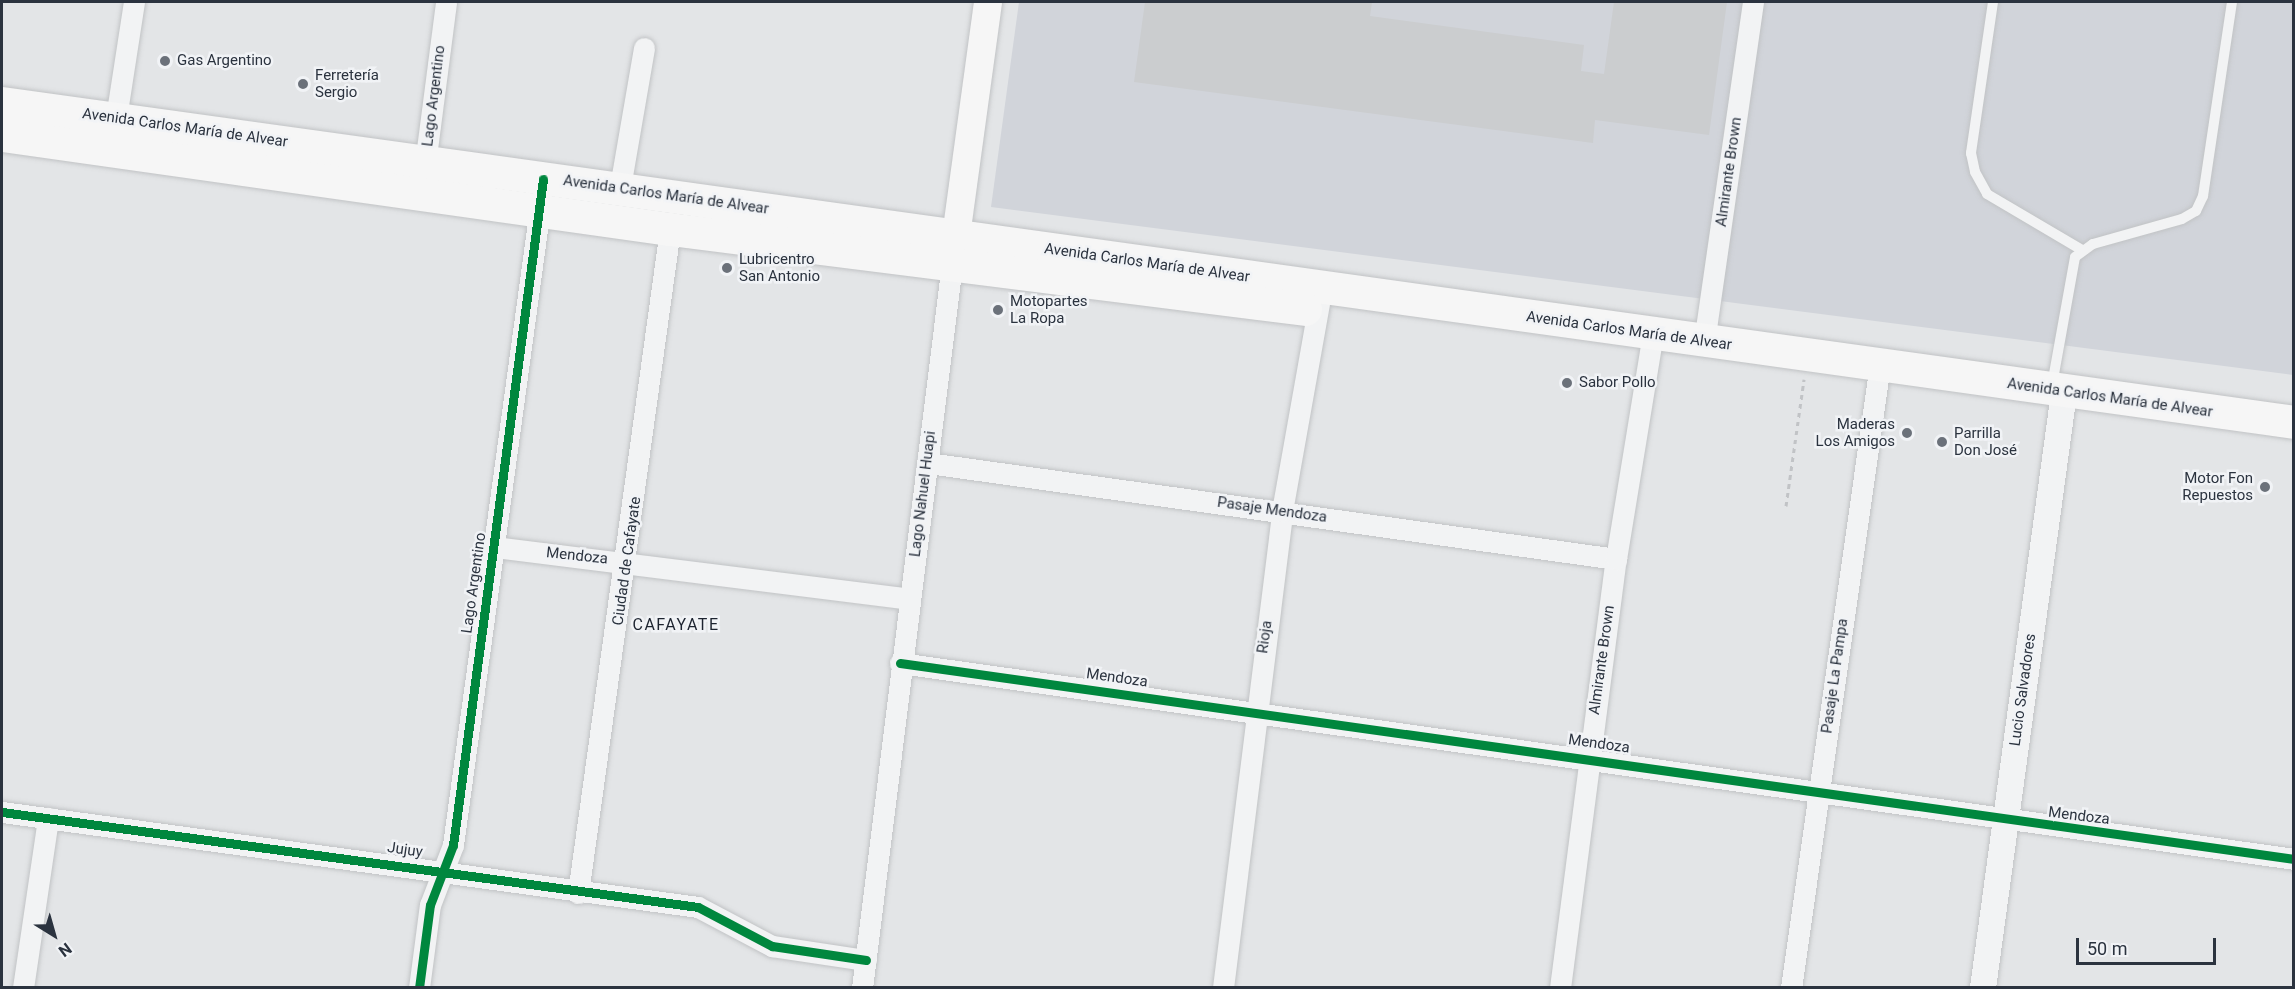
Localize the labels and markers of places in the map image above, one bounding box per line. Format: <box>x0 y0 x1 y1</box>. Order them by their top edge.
place label: Gas Argentino <box>177 52 272 70</box>
marker: Gas Argentino <box>158 54 172 68</box>
place label: Ferretería Sergio <box>315 66 379 101</box>
marker: Ferretería Sergio <box>296 77 310 91</box>
place label: Lubricentro San Antonio <box>739 250 820 285</box>
marker: Lubricentro San Antonio <box>720 261 734 275</box>
place label: Motopartes La Ropa <box>1010 292 1088 327</box>
marker: Motopartes La Ropa <box>991 303 1005 317</box>
place label: Sabor Pollo <box>1579 374 1656 392</box>
marker: Sabor Pollo <box>1560 376 1574 390</box>
place label: Maderas Los Amigos <box>1816 415 1895 450</box>
place label: Parrilla Don José <box>1954 424 2017 459</box>
marker: Maderas Los Amigos <box>1900 426 1914 440</box>
marker: Parrilla Don José <box>1935 435 1949 449</box>
place label: Motor Fon Repuestos <box>2182 469 2253 504</box>
marker: Motor Fon Repuestos <box>2258 480 2272 494</box>

